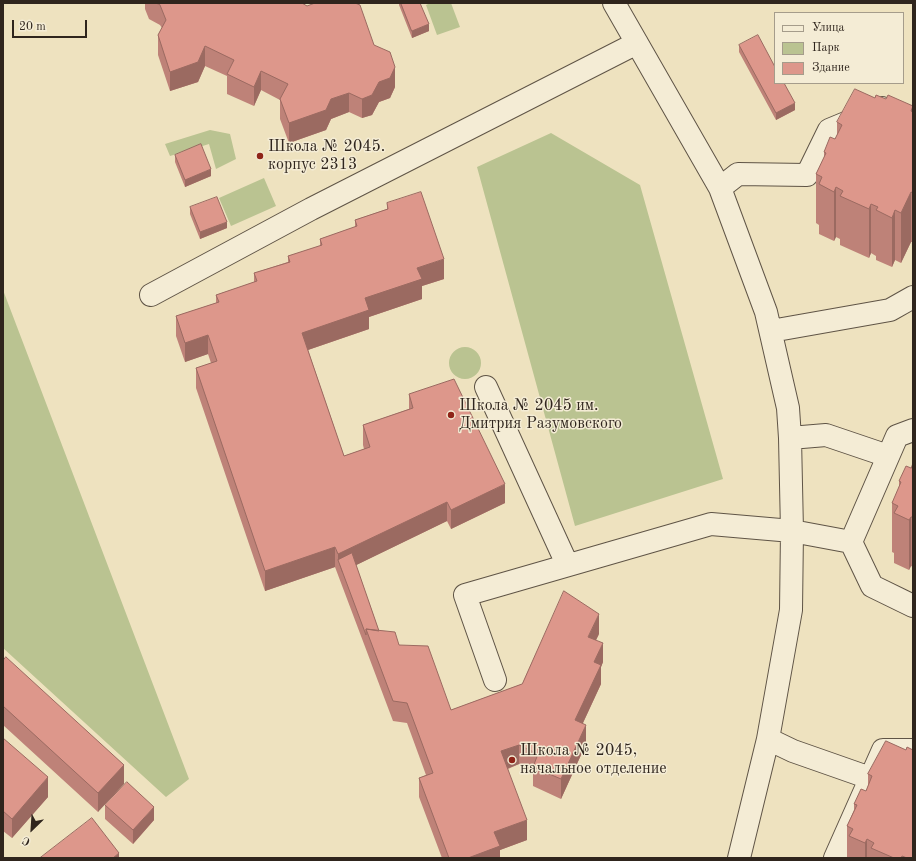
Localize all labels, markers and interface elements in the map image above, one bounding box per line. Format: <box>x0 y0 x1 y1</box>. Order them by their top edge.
scale bar <box>14 12 89 38</box>
legend <box>774 12 904 84</box>
text: 20 m <box>19 21 46 33</box>
text: Улица <box>812 22 845 34</box>
text: Парк <box>812 42 840 54</box>
text: Здание <box>812 62 850 74</box>
place label: Школа № 2045. корпус 2313 <box>268 137 385 175</box>
marker: Школа № 2045. корпус 2313 <box>255 151 265 161</box>
place label: Школа № 2045 им. Дмитрия Разумовского <box>459 396 622 434</box>
marker: Школа № 2045 им. Дмитрия Разумовского <box>446 410 456 420</box>
place label: Школа № 2045, начальное отделение <box>520 741 667 779</box>
marker: Школа № 2045, начальное отделение <box>507 755 517 765</box>
north arrow <box>12 809 52 849</box>
text: С <box>21 834 32 847</box>

